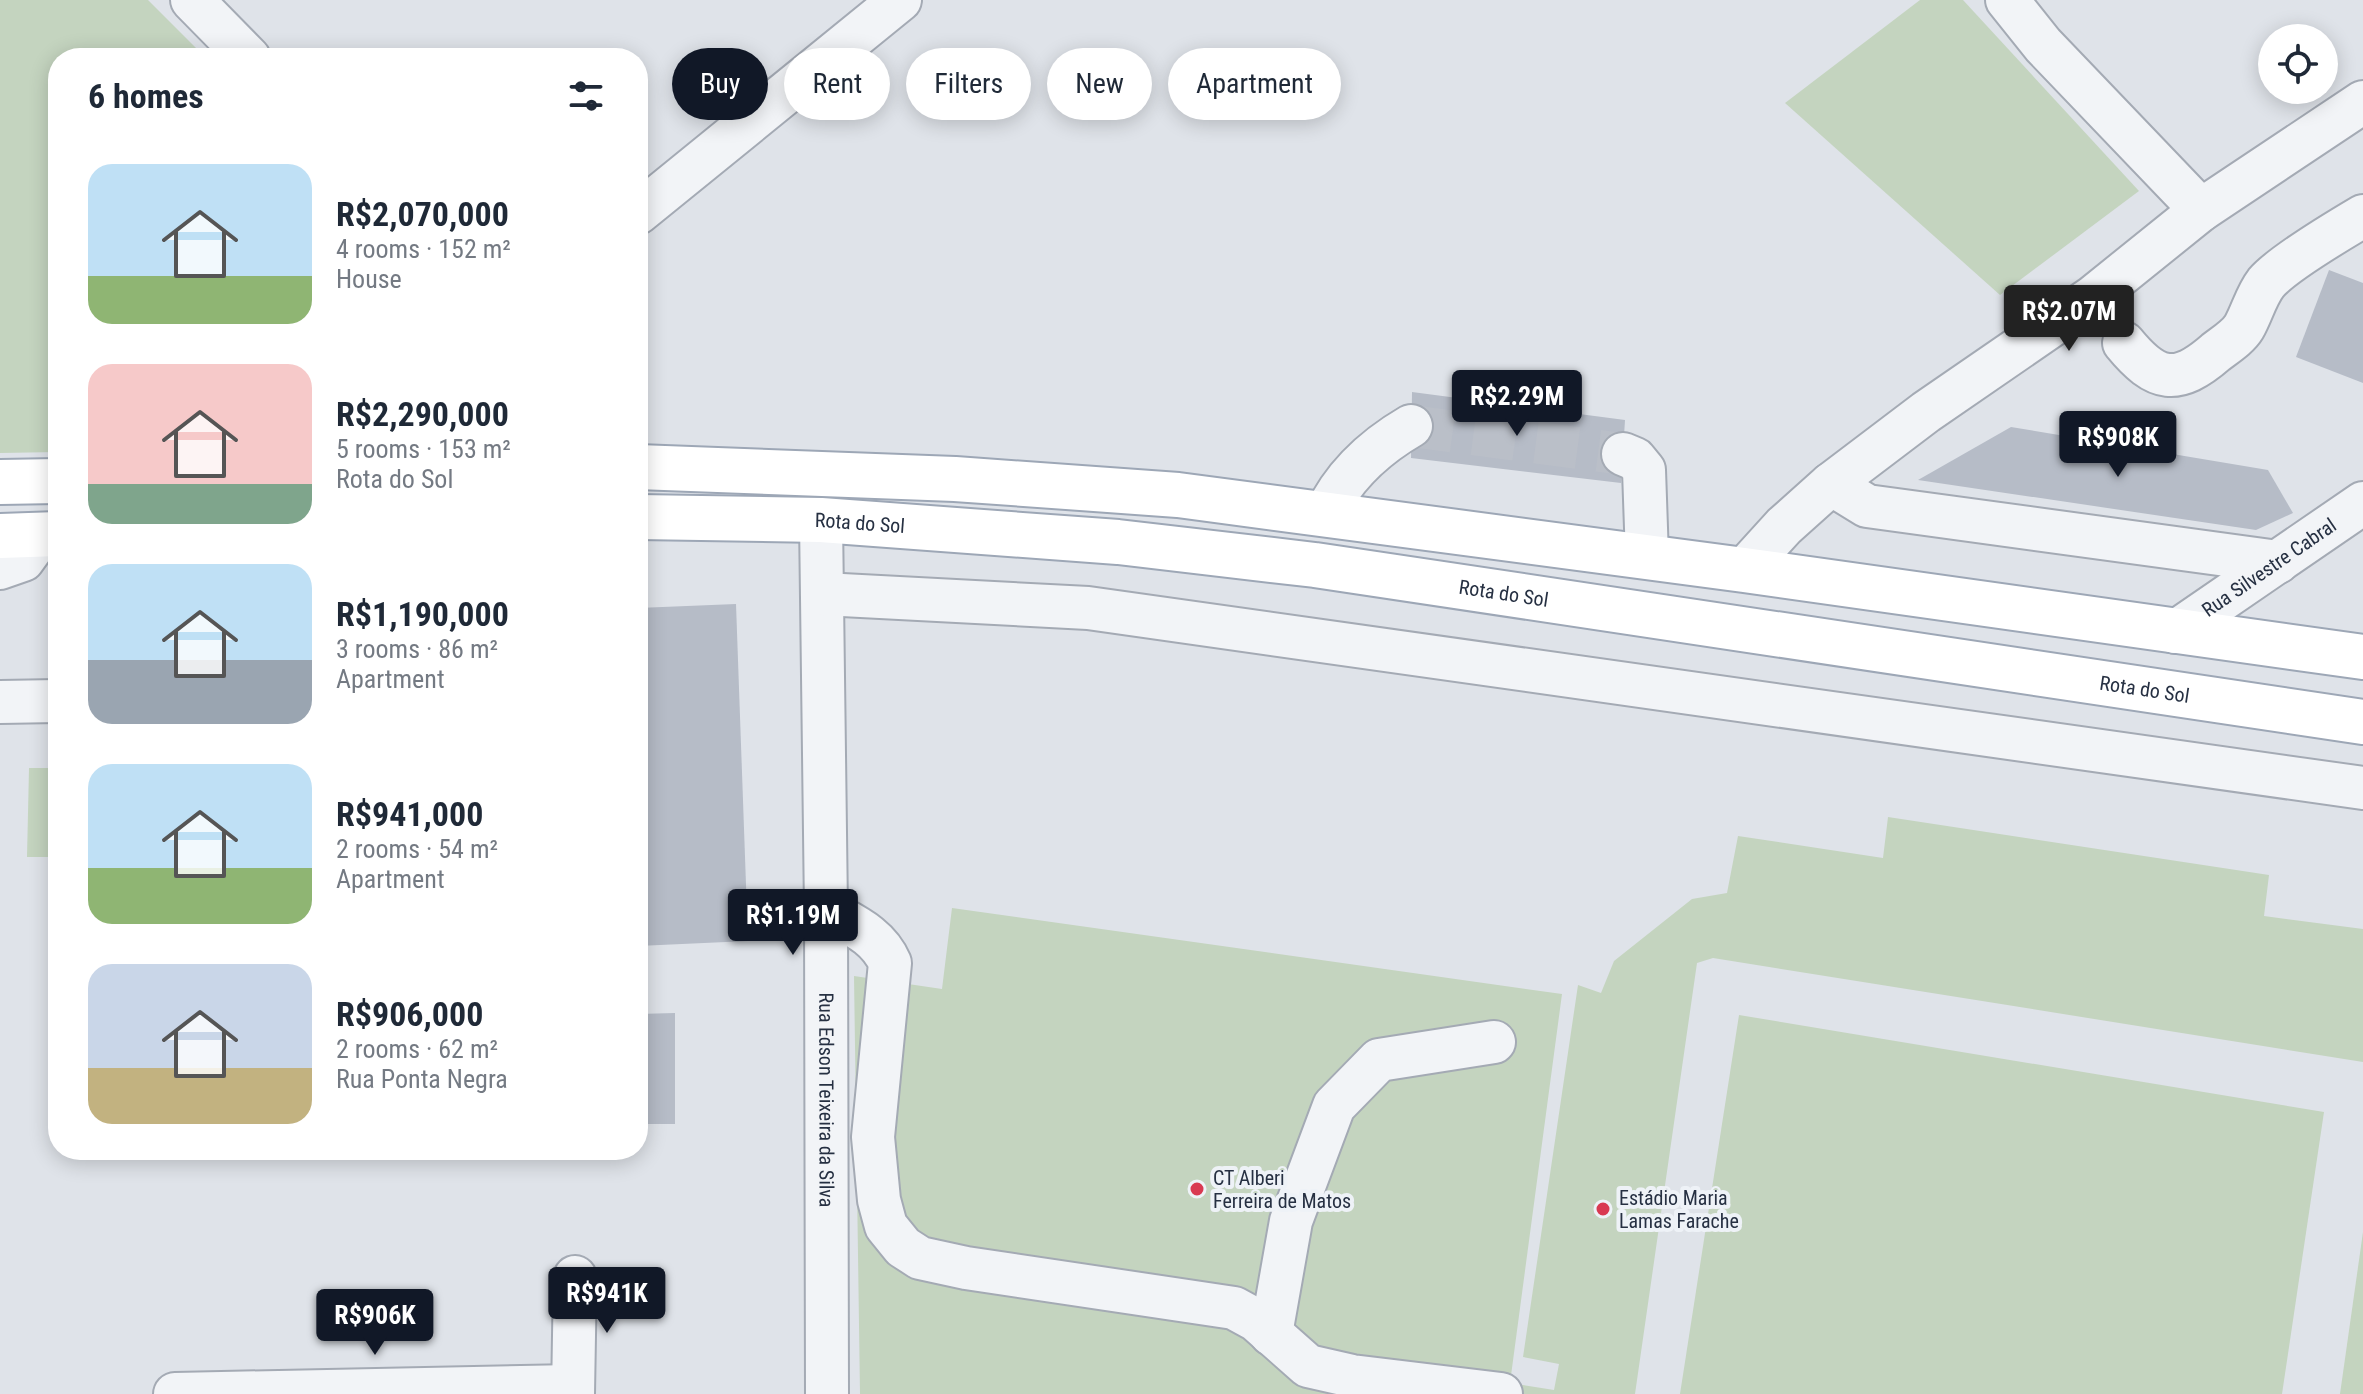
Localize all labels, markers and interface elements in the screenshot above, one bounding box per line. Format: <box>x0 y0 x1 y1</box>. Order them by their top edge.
map controls <box>2258 24 2338 104</box>
button: locate <box>2258 24 2338 104</box>
chip: Buy <box>672 48 768 120</box>
chip: Rent <box>784 48 890 120</box>
chip: Filters <box>906 48 1031 120</box>
chip: New <box>1047 48 1152 120</box>
chip: Apartment <box>1168 48 1341 120</box>
icon: filters <box>564 74 608 118</box>
text: 6 homes <box>88 76 204 116</box>
text: R$2,070,000 <box>336 194 509 234</box>
icon: home <box>152 196 248 292</box>
text: 4 rooms · 152 m² <box>336 234 511 264</box>
text: House <box>336 264 402 294</box>
pin: R$2.07M <box>1995 285 2143 353</box>
text: R$2.07M <box>2022 296 2116 326</box>
pin: R$2.29M <box>1443 370 1591 438</box>
text: R$2.29M <box>1470 381 1564 411</box>
text: R$2,290,000 <box>336 394 509 434</box>
icon: home <box>152 396 248 492</box>
pin: R$908K <box>2053 411 2183 479</box>
text: R$908K <box>2077 422 2159 452</box>
text: 5 rooms · 153 m² <box>336 434 511 464</box>
text: Rota do Sol <box>336 464 453 494</box>
street label: Rota do Sol <box>815 508 906 538</box>
street label: Rua Silvestre Cabral <box>2197 513 2341 622</box>
street label: Rota do Sol <box>1457 575 1550 612</box>
text: R$1,190,000 <box>336 594 509 634</box>
icon: home <box>152 596 248 692</box>
text: 3 rooms · 86 m² <box>336 634 498 664</box>
text: Apartment <box>336 664 445 694</box>
street label: Rota do Sol <box>2098 671 2191 708</box>
text: R$941,000 <box>336 794 483 834</box>
icon: home <box>152 796 248 892</box>
text: 2 rooms · 54 m² <box>336 834 498 864</box>
text: Apartment <box>336 864 445 894</box>
pin: R$1.19M <box>719 889 867 957</box>
text: R$1.19M <box>746 900 840 930</box>
street label: Rua Edson Teixeira da Silva <box>814 993 839 1207</box>
text: R$906,000 <box>336 994 483 1034</box>
icon: home <box>152 996 248 1092</box>
text: 2 rooms · 62 m² <box>336 1034 498 1064</box>
text: Rua Ponta Negra <box>336 1064 508 1094</box>
place label: CT Alberi Ferreira de Matos <box>1213 1166 1351 1213</box>
marker: CT Alberi Ferreira de Matos <box>1188 1180 1206 1198</box>
place label: Estádio Maria Lamas Farache <box>1619 1186 1739 1233</box>
marker: Estádio Maria Lamas Farache <box>1594 1200 1612 1218</box>
pin: R$941K <box>542 1267 672 1335</box>
text: R$941K <box>566 1278 648 1308</box>
pin: R$906K <box>310 1289 440 1357</box>
text: R$906K <box>334 1300 416 1330</box>

